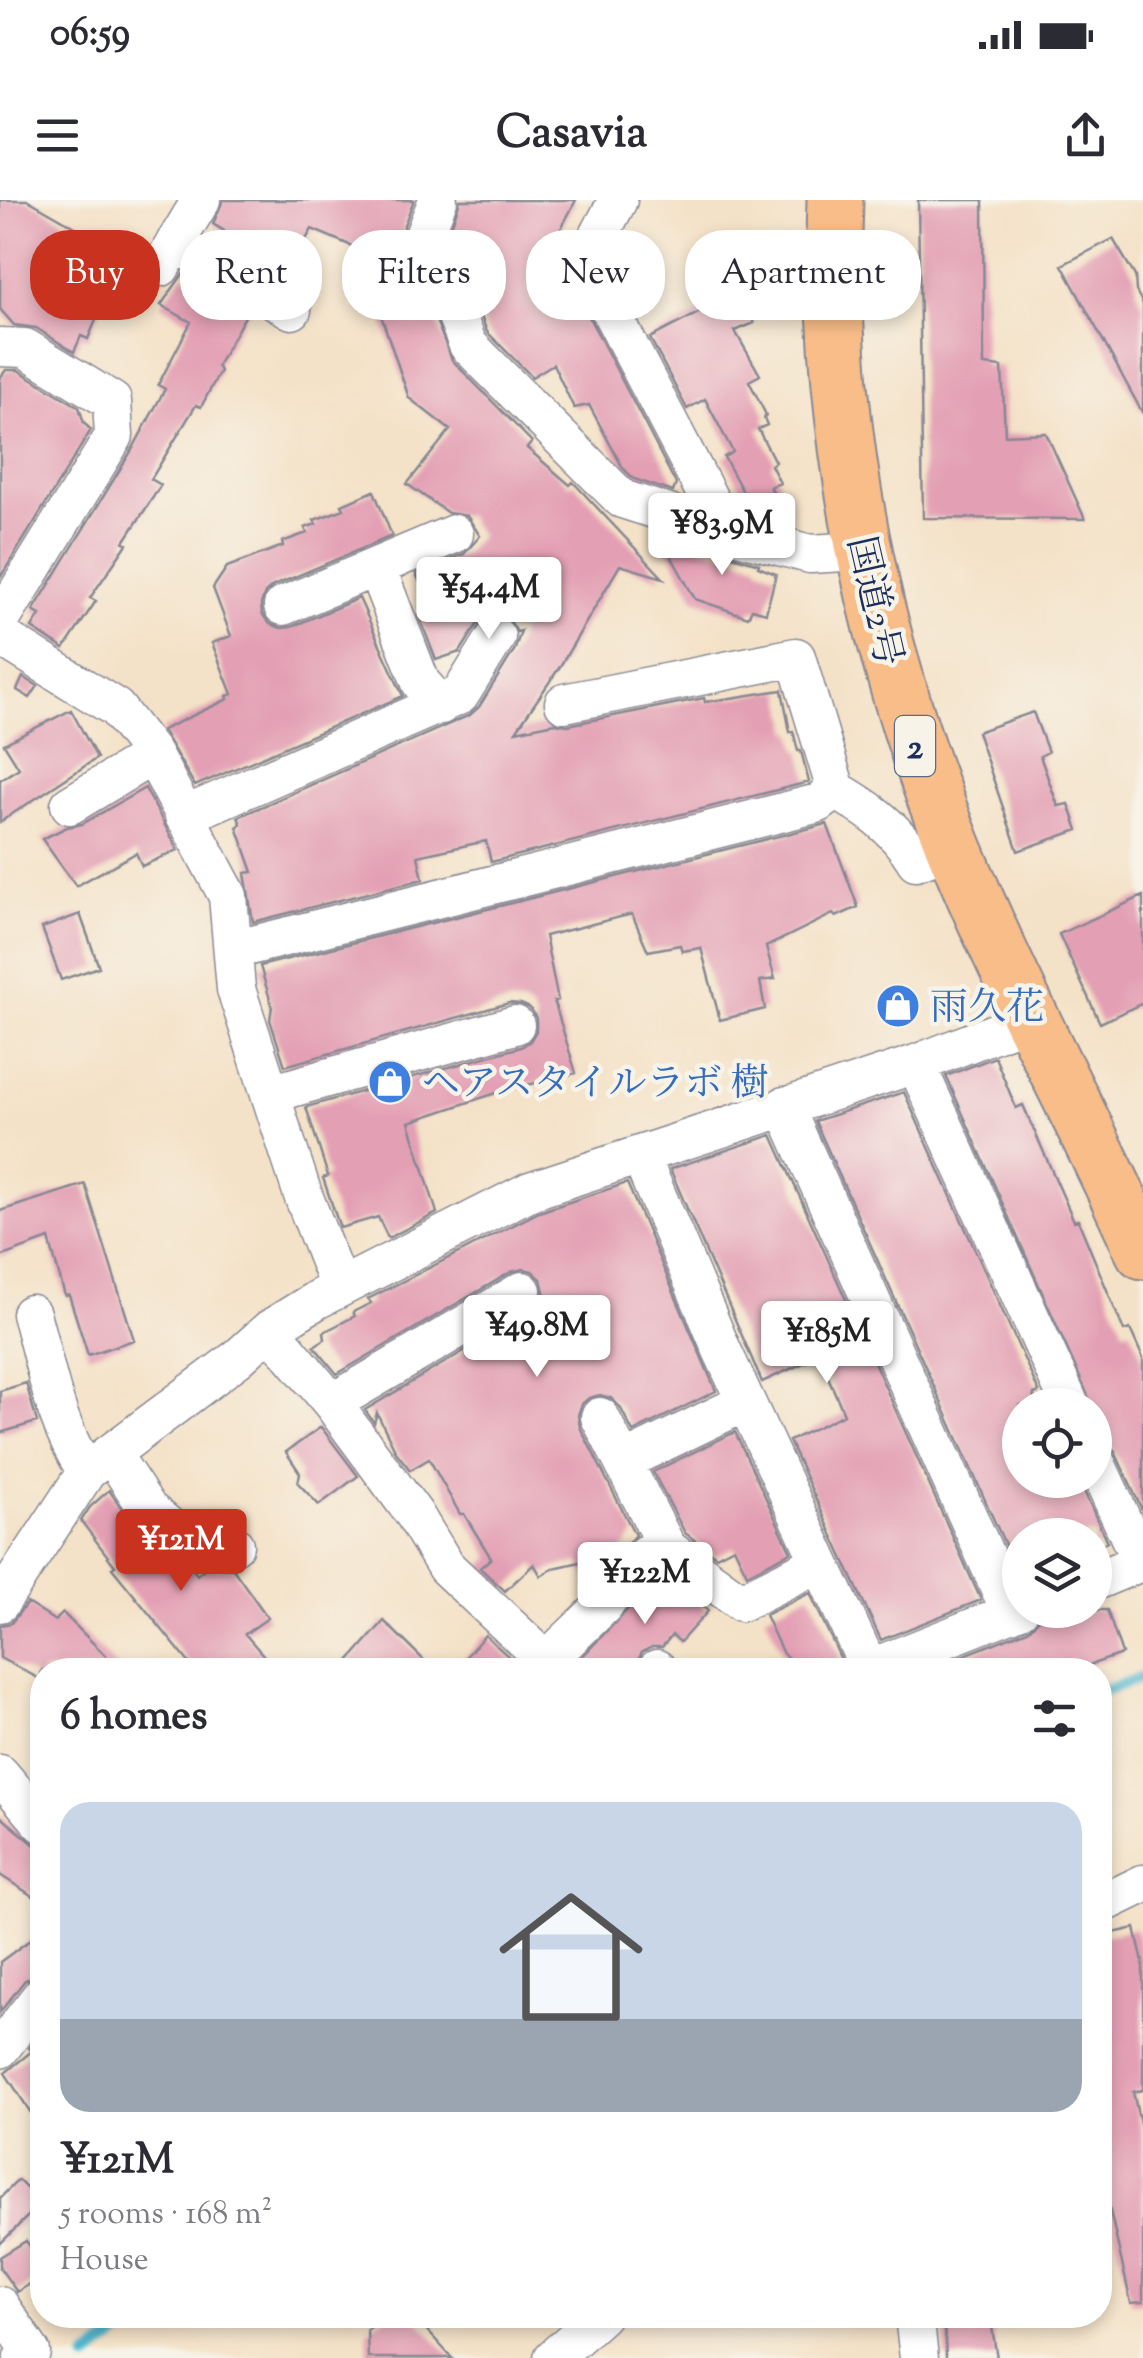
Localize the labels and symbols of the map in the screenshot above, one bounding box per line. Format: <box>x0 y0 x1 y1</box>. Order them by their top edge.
pin: ¥83.9M <box>641 493 803 578</box>
street label: 国道2号 <box>831 532 913 672</box>
pin: ¥54.4M <box>408 557 570 642</box>
road number: 2 <box>895 716 935 776</box>
shop icon: 雨久花 <box>875 983 921 1029</box>
place label: 雨久花 <box>930 983 1044 1037</box>
shop icon: ヘアスタイルラボ 樹 <box>367 1059 413 1105</box>
place label: ヘアスタイルラボ 樹 <box>422 1059 769 1113</box>
pin: ¥49.8M <box>456 1295 618 1380</box>
pin: ¥185M <box>757 1301 897 1386</box>
pin: ¥121M <box>111 1509 251 1594</box>
pin: ¥122M <box>575 1542 715 1627</box>

